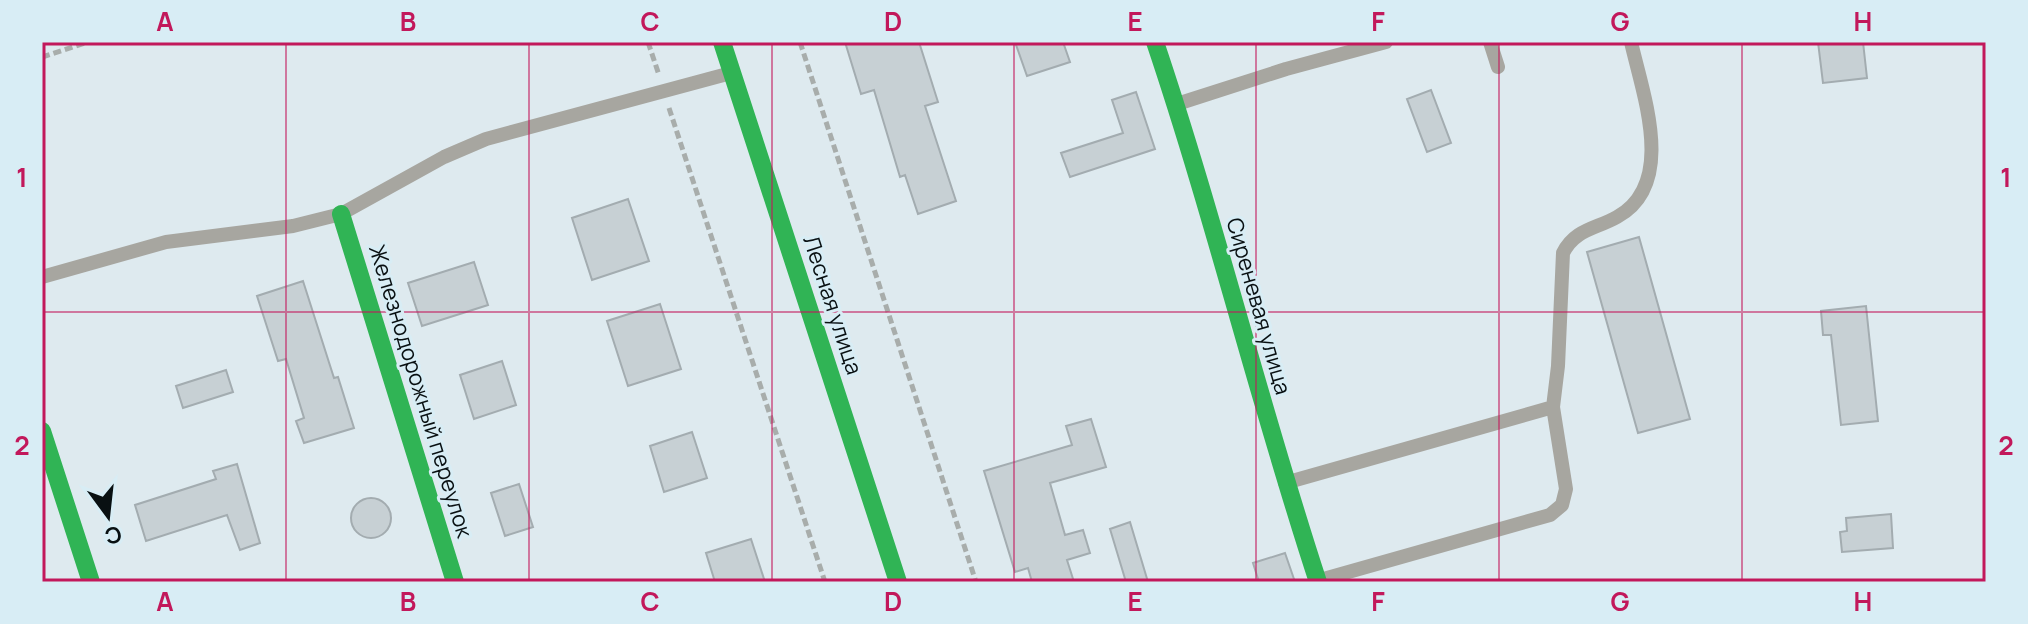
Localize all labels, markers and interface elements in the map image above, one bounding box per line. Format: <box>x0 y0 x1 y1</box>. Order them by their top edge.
text: A <box>156 3 174 39</box>
text: B <box>400 3 416 39</box>
text: C <box>640 3 660 39</box>
text: D <box>884 3 902 39</box>
text: E <box>1127 3 1143 39</box>
text: F <box>1371 3 1385 39</box>
text: G <box>1610 3 1630 39</box>
text: H <box>1854 3 1872 39</box>
text: 1 <box>16 159 28 195</box>
text: 1 <box>2000 159 2012 195</box>
street label: Сиреневая улица <box>1219 214 1299 398</box>
street label: Лесная улица <box>796 232 870 378</box>
street label: Железнодорожный переулок <box>362 241 480 542</box>
text: 2 <box>14 427 30 463</box>
text: 2 <box>1998 427 2014 463</box>
north arrow <box>68 476 148 556</box>
text: С <box>101 519 125 552</box>
text: A <box>156 583 174 619</box>
text: B <box>400 583 416 619</box>
text: C <box>640 583 660 619</box>
text: D <box>884 583 902 619</box>
text: E <box>1127 583 1143 619</box>
text: F <box>1371 583 1385 619</box>
text: G <box>1610 583 1630 619</box>
text: H <box>1854 583 1872 619</box>

